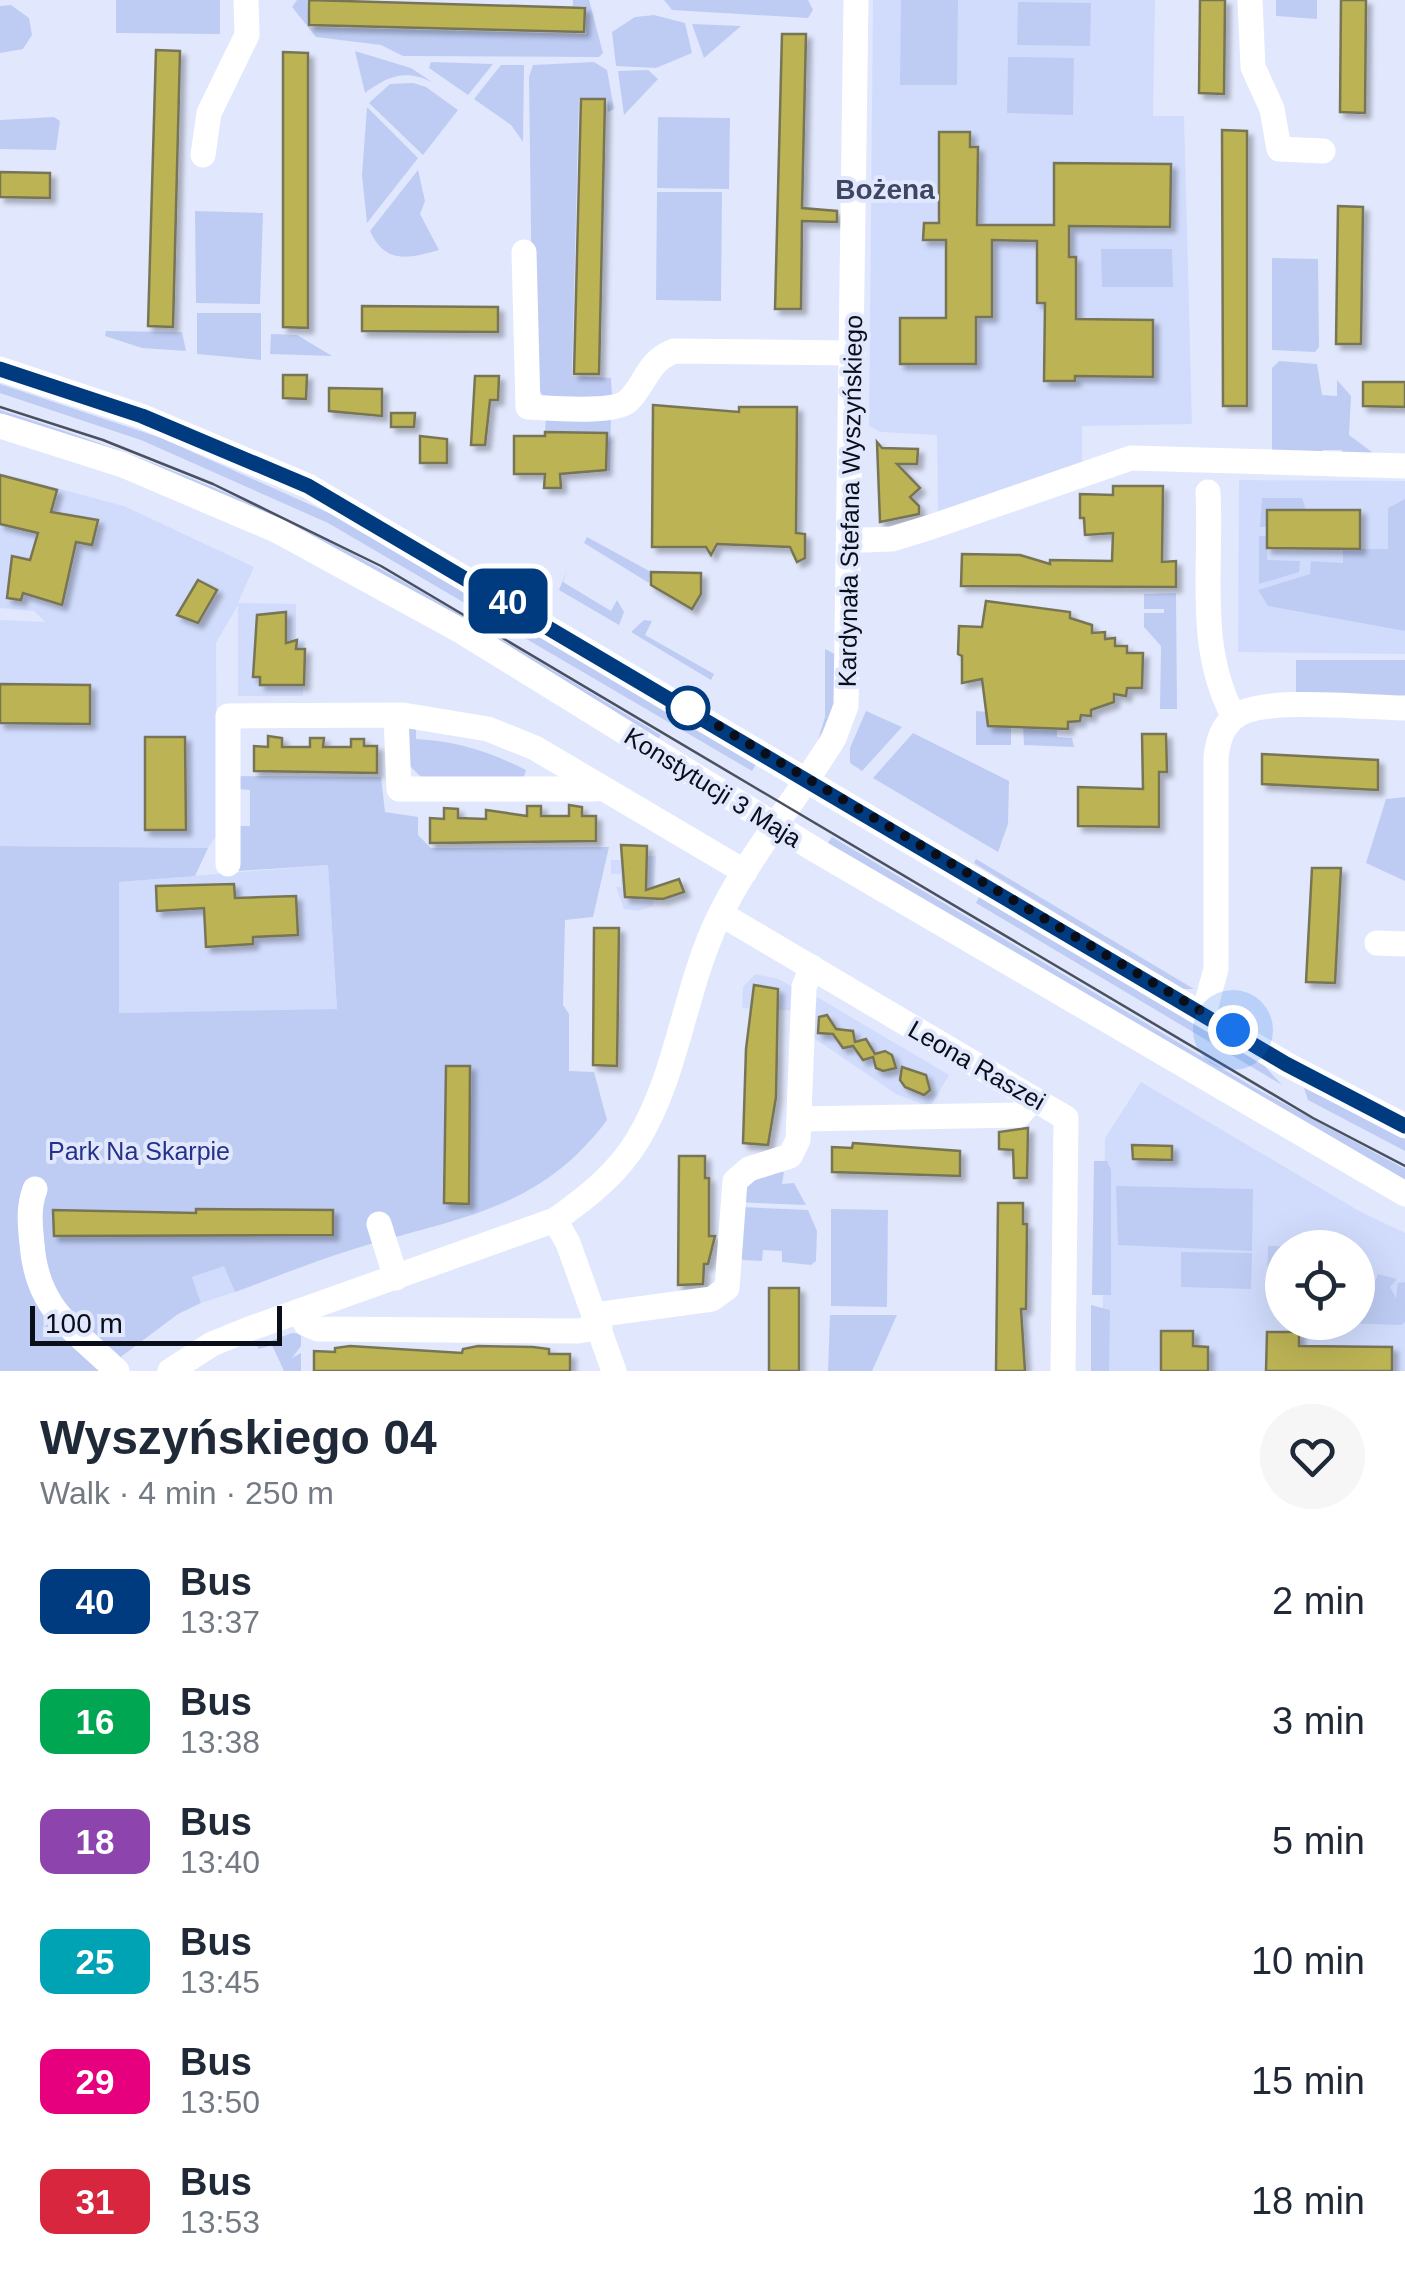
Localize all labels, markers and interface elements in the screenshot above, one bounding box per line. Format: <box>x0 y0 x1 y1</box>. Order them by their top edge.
district label: Bożena <box>835 174 935 205</box>
street label: Kardynała Stefana Wyszyńskiego <box>833 315 867 687</box>
line badge: 40 <box>463 568 553 634</box>
text: 40 <box>489 582 527 621</box>
unlabelled marker <box>667 687 709 729</box>
street label: Konstytucji 3 Maja <box>620 721 807 853</box>
your location <box>1208 1005 1258 1055</box>
street label: Leona Raszei <box>904 1015 1050 1115</box>
park label: Park Na Skarpie <box>48 1137 230 1165</box>
map controls <box>1265 1230 1375 1340</box>
button: locate <box>1265 1230 1375 1340</box>
scale bar <box>30 1301 282 1346</box>
text: 100 m <box>45 1308 123 1339</box>
button: heart <box>1260 1404 1365 1509</box>
text: Wyszyńskiego 04 <box>40 1411 437 1464</box>
text: Walk · 4 min · 250 m <box>40 1475 334 1511</box>
text: Bus <box>180 1561 252 1603</box>
text: 2 min <box>1272 1580 1365 1622</box>
text: 40 <box>76 1582 114 1621</box>
text: 13:37 <box>180 1604 260 1640</box>
text: Bus <box>180 1681 252 1723</box>
text: 3 min <box>1272 1700 1365 1742</box>
text: 16 <box>76 1702 114 1741</box>
text: 13:38 <box>180 1724 260 1760</box>
text: Bus <box>180 1801 252 1843</box>
text: 5 min <box>1272 1820 1365 1862</box>
text: 18 <box>76 1822 114 1861</box>
text: 13:40 <box>180 1844 260 1880</box>
text: Bus <box>180 1921 252 1963</box>
text: 10 min <box>1251 1940 1365 1982</box>
text: 25 <box>76 1942 114 1981</box>
text: 13:45 <box>180 1964 260 2000</box>
text: Bus <box>180 2041 252 2083</box>
text: 15 min <box>1251 2060 1365 2102</box>
text: 29 <box>76 2062 114 2101</box>
text: 13:50 <box>180 2084 260 2120</box>
text: Bus <box>180 2161 252 2203</box>
text: 18 min <box>1251 2180 1365 2222</box>
text: 31 <box>76 2182 114 2221</box>
text: 13:53 <box>180 2204 260 2240</box>

